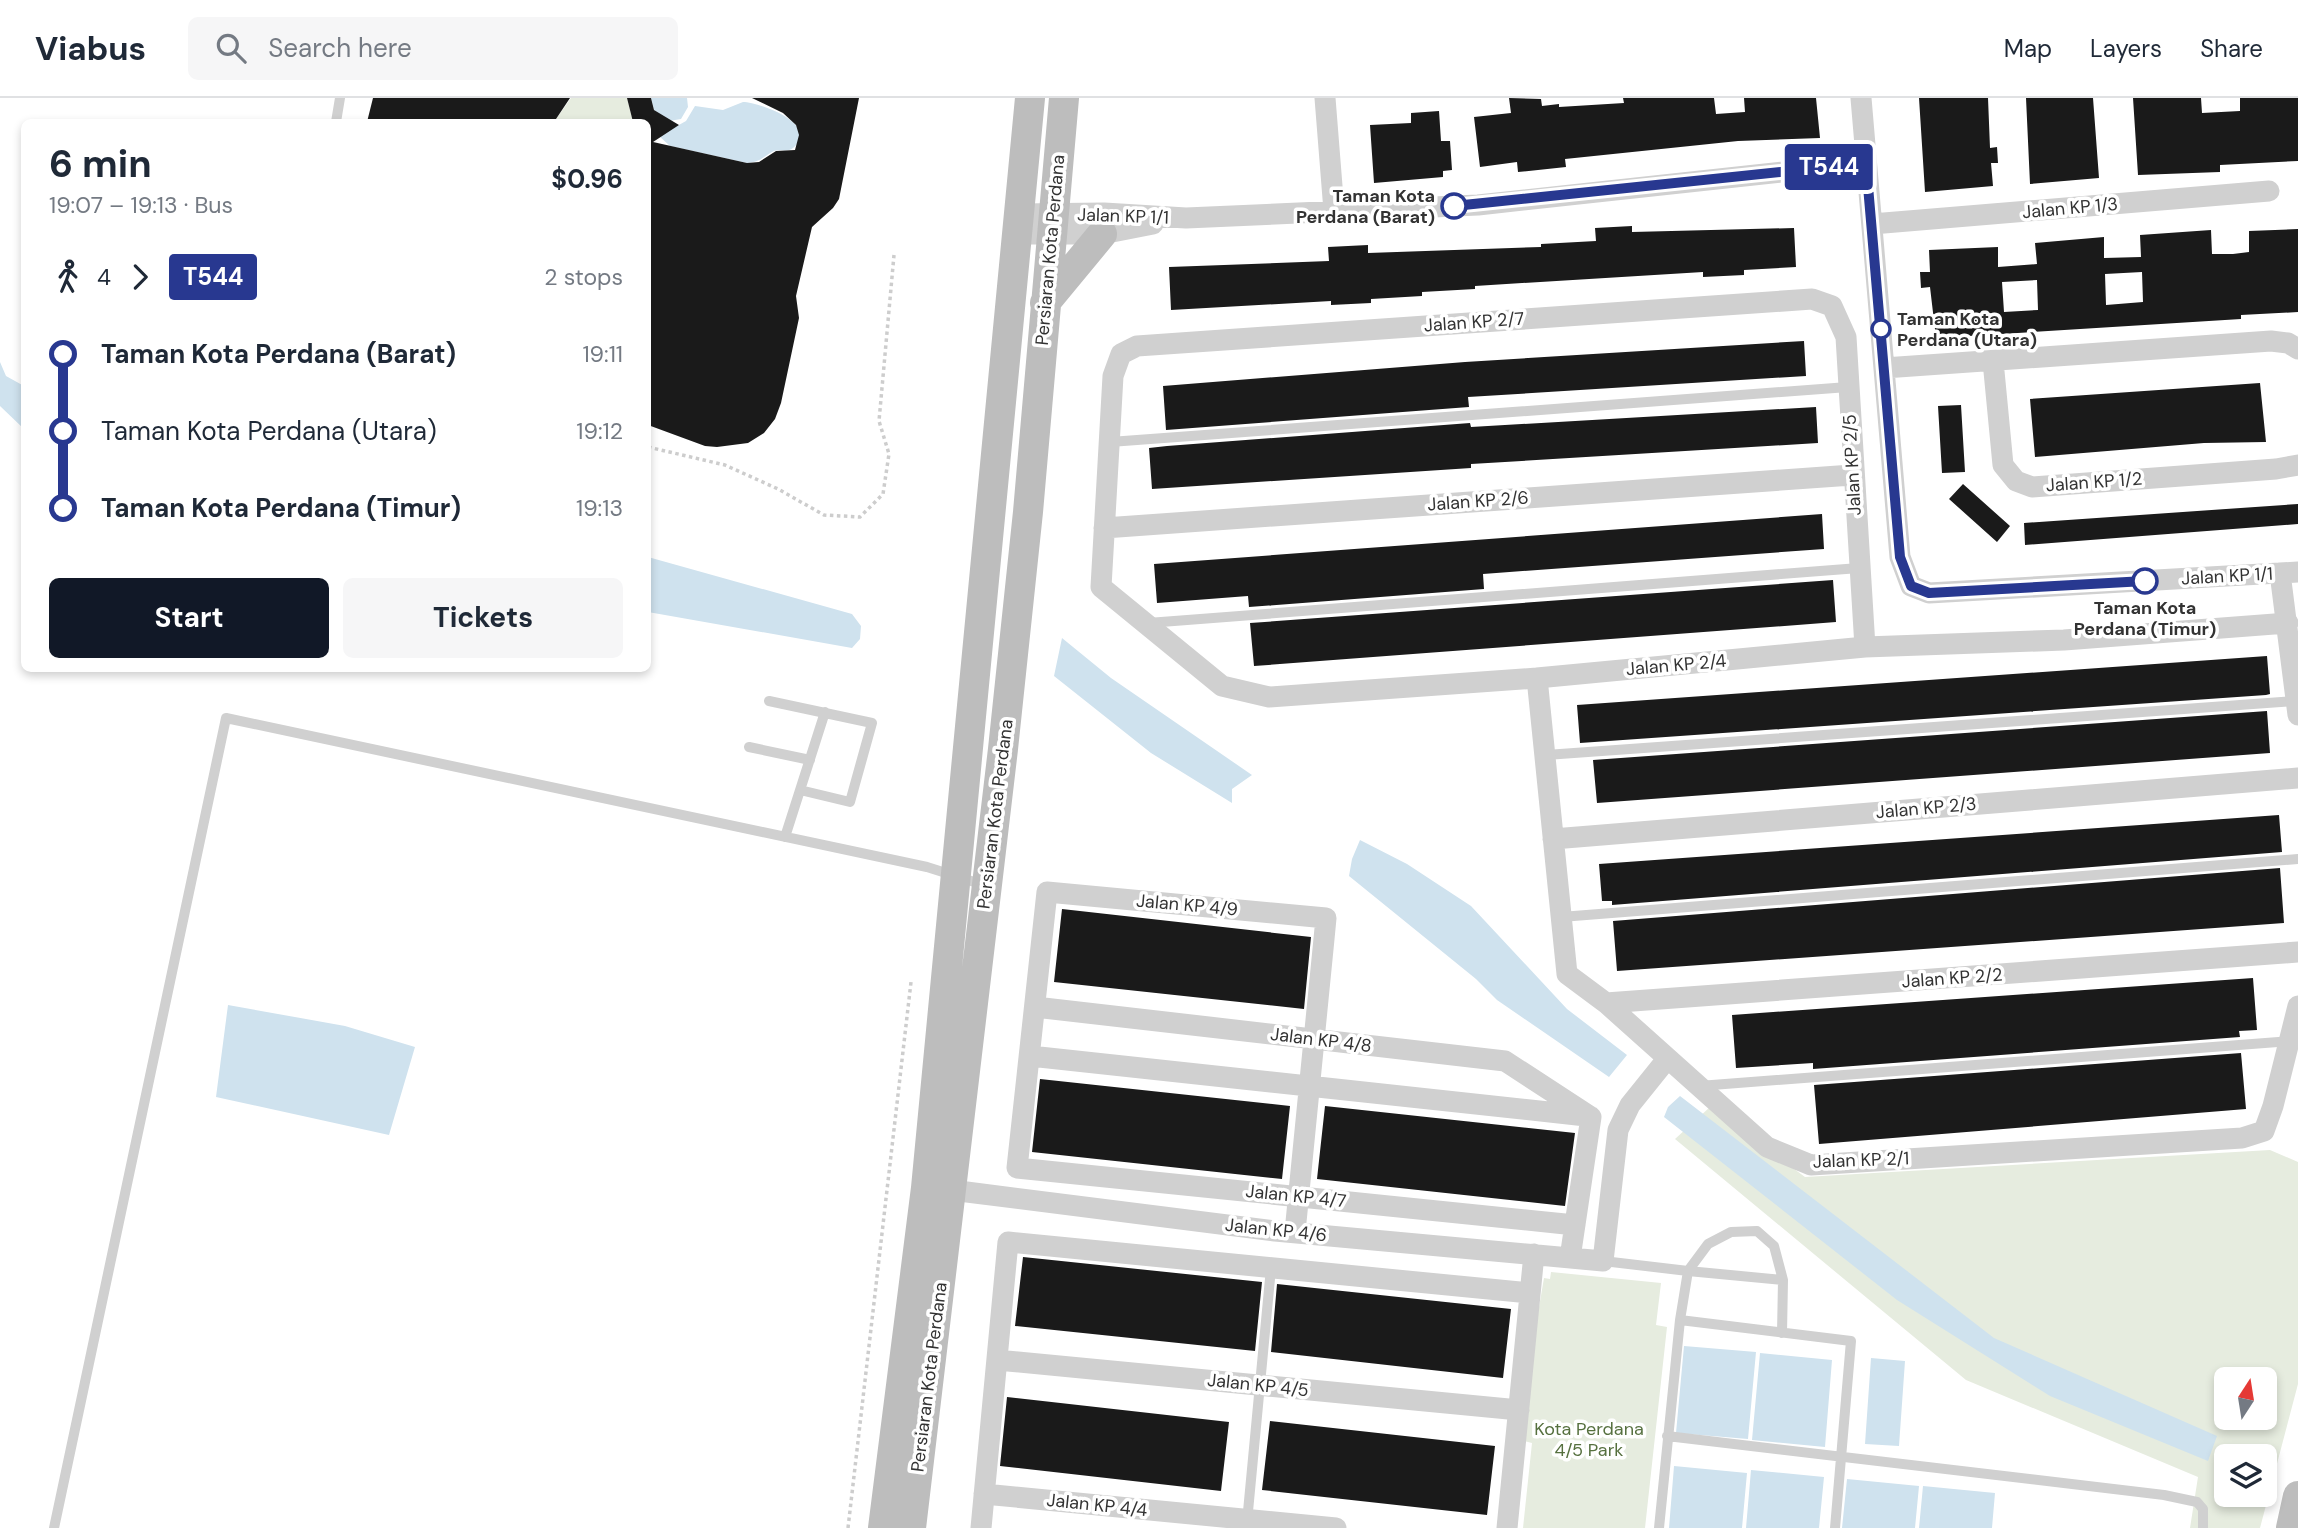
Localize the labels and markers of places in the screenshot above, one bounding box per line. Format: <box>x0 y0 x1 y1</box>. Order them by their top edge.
place label: Taman Kota Perdana (Barat) <box>1296 184 1435 229</box>
marker: Taman Kota Perdana (Barat) <box>1441 193 1467 219</box>
place label: Taman Kota Perdana (Utara) <box>1897 307 2037 352</box>
marker: Taman Kota Perdana (Utara) <box>1871 319 1891 339</box>
marker: Taman Kota Perdana (Timur) <box>2132 568 2158 594</box>
place label: Taman Kota Perdana (Timur) <box>2074 596 2216 641</box>

